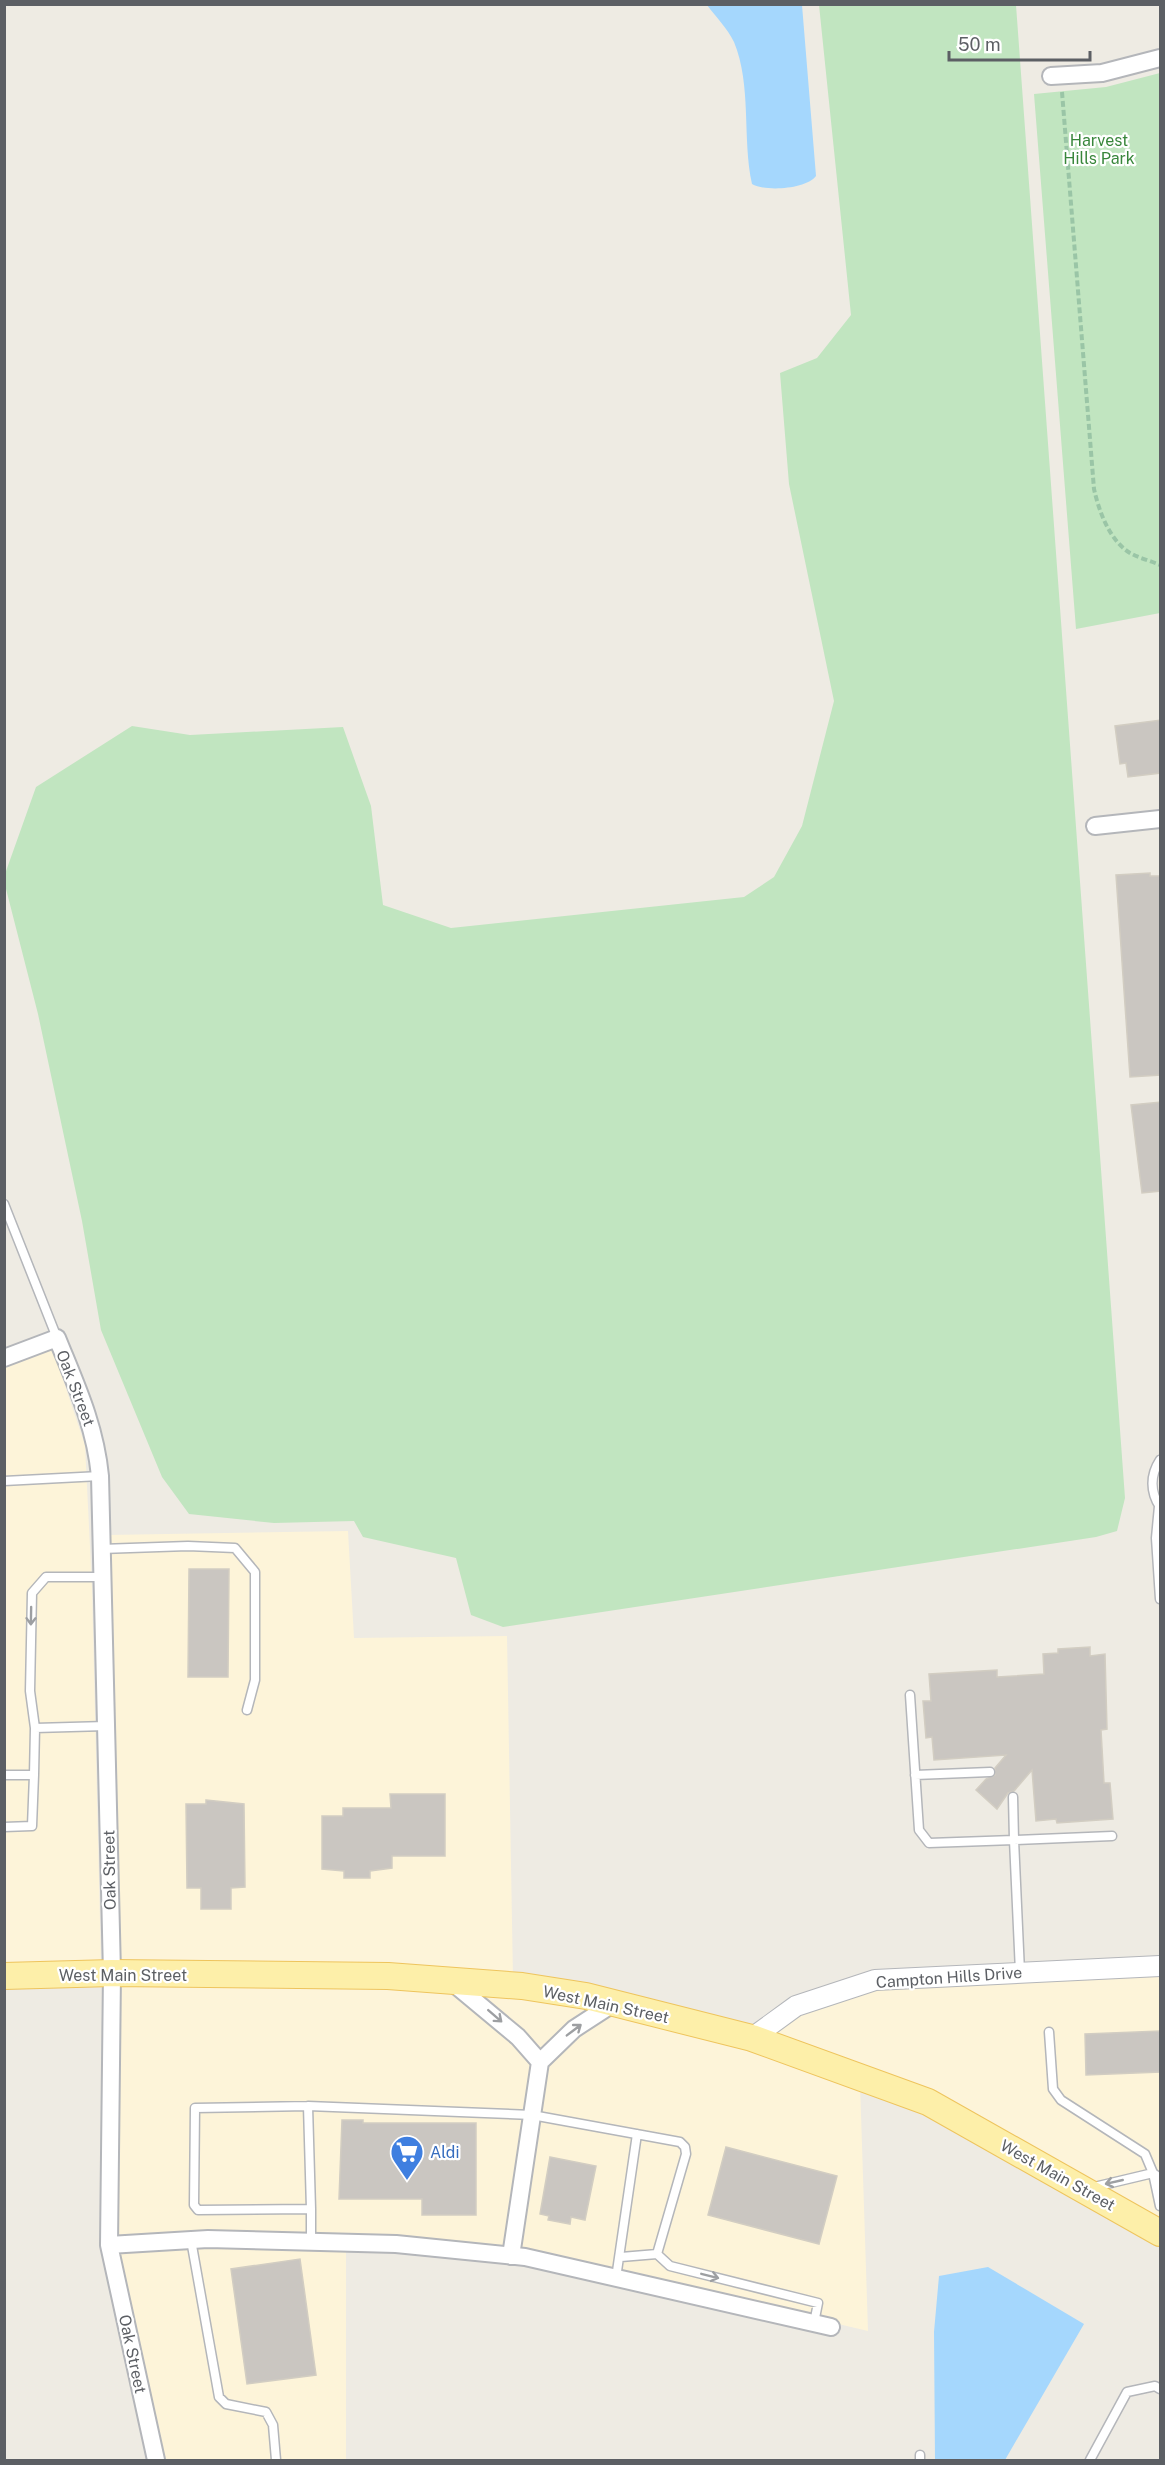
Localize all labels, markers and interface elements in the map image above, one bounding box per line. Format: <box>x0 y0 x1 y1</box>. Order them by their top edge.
scale bar <box>949 24 1090 62</box>
text: 50 m <box>958 34 1001 55</box>
park label: Harvest Hills Park <box>1063 131 1135 168</box>
street label: Oak Street <box>52 1347 99 1429</box>
one-way arrow <box>25 1606 37 1626</box>
street label: Oak Street <box>99 1830 120 1910</box>
street label: Campton Hills Drive <box>875 1963 1023 1992</box>
street label: West Main Street <box>59 1966 187 1985</box>
street label: West Main Street <box>541 1982 671 2027</box>
one-way arrow <box>487 2010 503 2023</box>
one-way arrow <box>566 2024 582 2036</box>
supermarket icon: Aldi <box>389 2134 425 2181</box>
street label: West Main Street <box>997 2136 1119 2215</box>
place label: Aldi <box>430 2143 459 2162</box>
one-way arrow <box>1105 2177 1124 2189</box>
one-way arrow <box>700 2270 719 2282</box>
street label: Oak Street <box>115 2313 150 2395</box>

